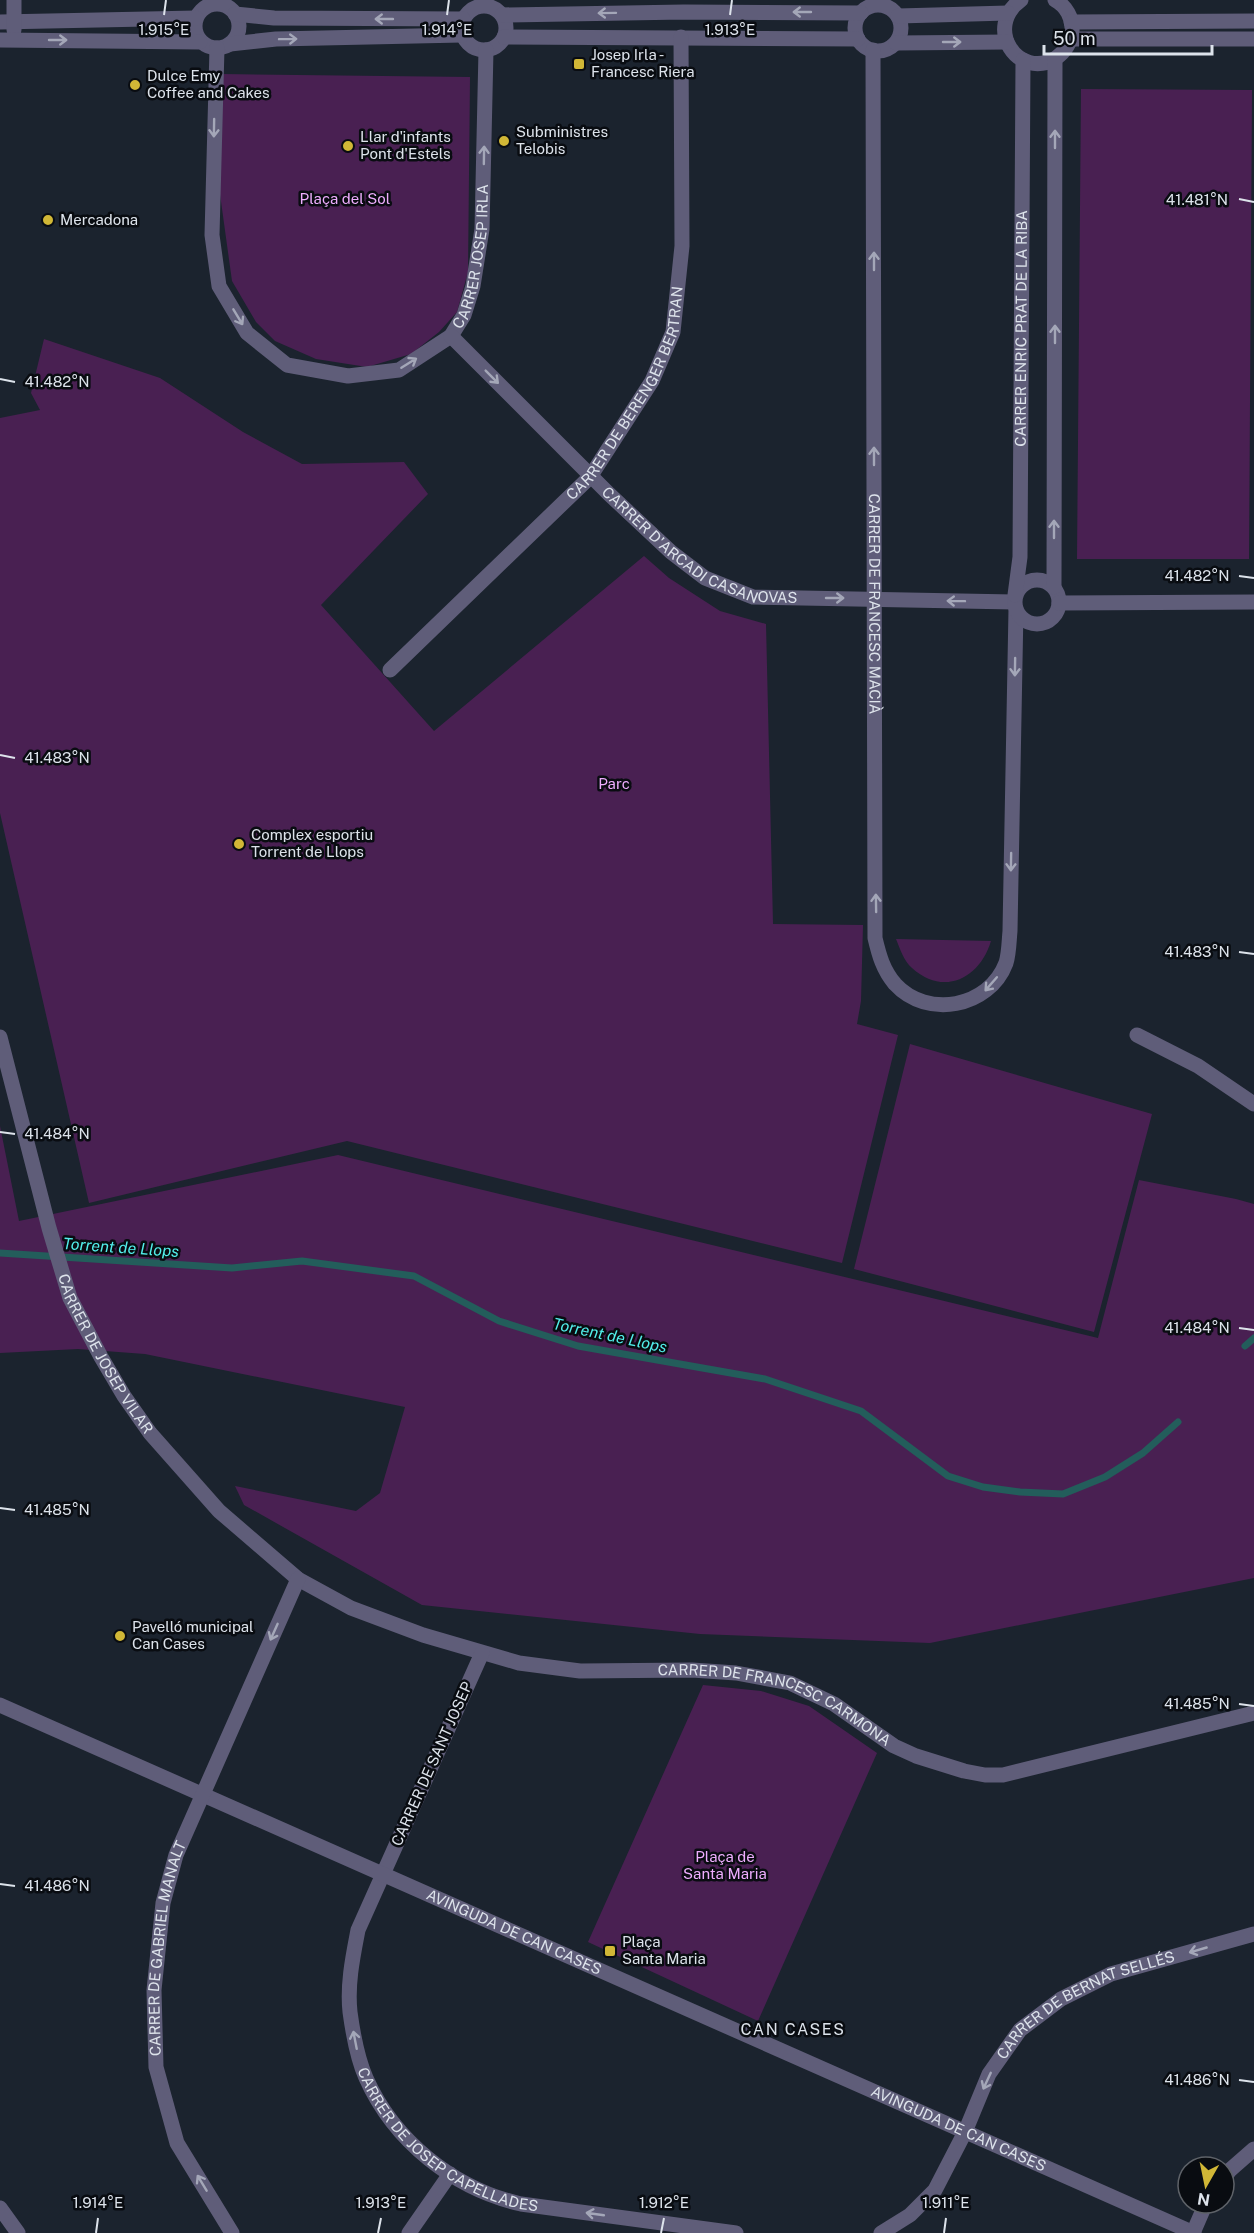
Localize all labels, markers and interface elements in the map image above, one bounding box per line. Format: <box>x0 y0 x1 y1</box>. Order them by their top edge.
one-way arrow <box>793 6 813 18</box>
one-way arrow <box>598 8 618 19</box>
one-way arrow <box>374 13 394 25</box>
scale bar <box>1044 18 1212 56</box>
text: 1.915°E <box>139 21 189 38</box>
text: 1.914°E <box>422 21 472 38</box>
text: 1.913°E <box>705 21 755 38</box>
text: 50 m <box>1053 28 1096 49</box>
one-way arrow <box>277 33 297 45</box>
one-way arrow <box>48 34 68 46</box>
one-way arrow <box>941 36 961 48</box>
place label: Josep Irla - Francesc Riera <box>591 46 694 80</box>
marker: Josep Irla - Francesc Riera <box>572 57 586 71</box>
place label: Dulce Emy Coffee and Cakes <box>147 67 270 101</box>
marker: Dulce Emy Coffee and Cakes <box>128 78 142 92</box>
one-way arrow <box>208 117 220 137</box>
place label: Subministres Telobis <box>516 123 608 157</box>
place label: Llar d'infants Pont d'Estels <box>360 128 451 162</box>
one-way arrow <box>1049 129 1061 149</box>
marker: Subministres Telobis <box>497 134 511 148</box>
marker: Llar d'infants Pont d'Estels <box>341 139 355 153</box>
one-way arrow <box>479 145 490 165</box>
street label: CARRER JOSEP IRLA <box>449 183 491 332</box>
park label: Plaça del Sol <box>300 190 390 207</box>
text: 41.481°N <box>1166 191 1228 208</box>
street label: CARRER ENRIC PRAT DE LA RIBA <box>1012 210 1030 447</box>
place label: Mercadona <box>60 211 138 228</box>
marker: Mercadona <box>41 213 55 227</box>
one-way arrow <box>868 251 880 271</box>
street label: CARRER DE BERENGER BERTRAN <box>563 285 686 503</box>
one-way arrow <box>232 308 244 325</box>
one-way arrow <box>1049 324 1060 344</box>
one-way arrow <box>400 357 417 369</box>
one-way arrow <box>485 370 500 385</box>
text: 41.482°N <box>24 373 90 390</box>
one-way arrow <box>868 446 880 466</box>
street label: CARRER D'ARCADI CASANOVAS <box>599 483 798 606</box>
street label: CARRER DE FRANCESC MACIÀ <box>866 493 883 715</box>
one-way arrow <box>1048 519 1060 539</box>
text: 41.482°N <box>1164 567 1230 584</box>
one-way arrow <box>824 592 844 604</box>
one-way arrow <box>946 595 966 606</box>
one-way arrow <box>1009 657 1020 677</box>
text: 41.483°N <box>24 749 90 766</box>
park label: Parc <box>598 775 630 792</box>
place label: Complex esportiu Torrent de Llops <box>251 826 373 860</box>
marker: Complex esportiu Torrent de Llops <box>232 837 246 851</box>
one-way arrow <box>1005 852 1017 872</box>
one-way arrow <box>870 893 882 913</box>
text: 41.483°N <box>1164 943 1230 960</box>
one-way arrow <box>984 976 997 992</box>
text: 41.484°N <box>24 1125 90 1142</box>
water label: Torrent de Llops <box>62 1234 180 1261</box>
street label: CARRER DE JOSEP VILAR <box>55 1272 157 1437</box>
water label: Torrent de Llops <box>551 1314 669 1357</box>
text: 41.484°N <box>1164 1319 1230 1336</box>
text: 41.485°N <box>24 1501 90 1518</box>
place label: Pavelló municipal Can Cases <box>132 1618 254 1652</box>
one-way arrow <box>268 1623 279 1641</box>
marker: Pavelló municipal Can Cases <box>113 1629 127 1643</box>
street label: CARRER DE FRANCESC CARMONA <box>658 1661 895 1749</box>
street label: CARRER DE SANT JOSEP <box>388 1679 476 1848</box>
text: 41.485°N <box>1164 1695 1230 1712</box>
street label: CARRER DE GABRIEL MANALT <box>145 1838 189 2056</box>
park label: Plaça de Santa Maria <box>683 1848 767 1882</box>
text: 41.486°N <box>24 1877 90 1894</box>
street label: AVINGUDA DE CAN CASES <box>424 1886 604 1978</box>
place label: Plaça Santa Maria <box>622 1933 706 1967</box>
marker: Plaça Santa Maria <box>603 1944 617 1958</box>
one-way arrow <box>1189 1945 1208 1956</box>
street label: CARRER DE BERNAT SELLÉS <box>993 1948 1176 2062</box>
district label: CAN CASES <box>741 2020 845 2039</box>
one-way arrow <box>349 2031 360 2051</box>
street label: CARRER DE JOSEP CAPELLADES <box>354 2065 539 2214</box>
one-way arrow <box>980 2071 992 2089</box>
text: 41.486°N <box>1164 2071 1230 2088</box>
street label: AVINGUDA DE CAN CASES <box>869 2082 1049 2174</box>
north arrow <box>1176 2155 1236 2215</box>
one-way arrow <box>195 2175 207 2192</box>
text: N <box>1196 2189 1211 2210</box>
text: 1.914°E <box>73 2194 123 2211</box>
text: 1.913°E <box>356 2194 406 2211</box>
text: 1.912°E <box>639 2194 689 2211</box>
text: 1.911°E <box>922 2194 970 2211</box>
one-way arrow <box>585 2208 605 2219</box>

